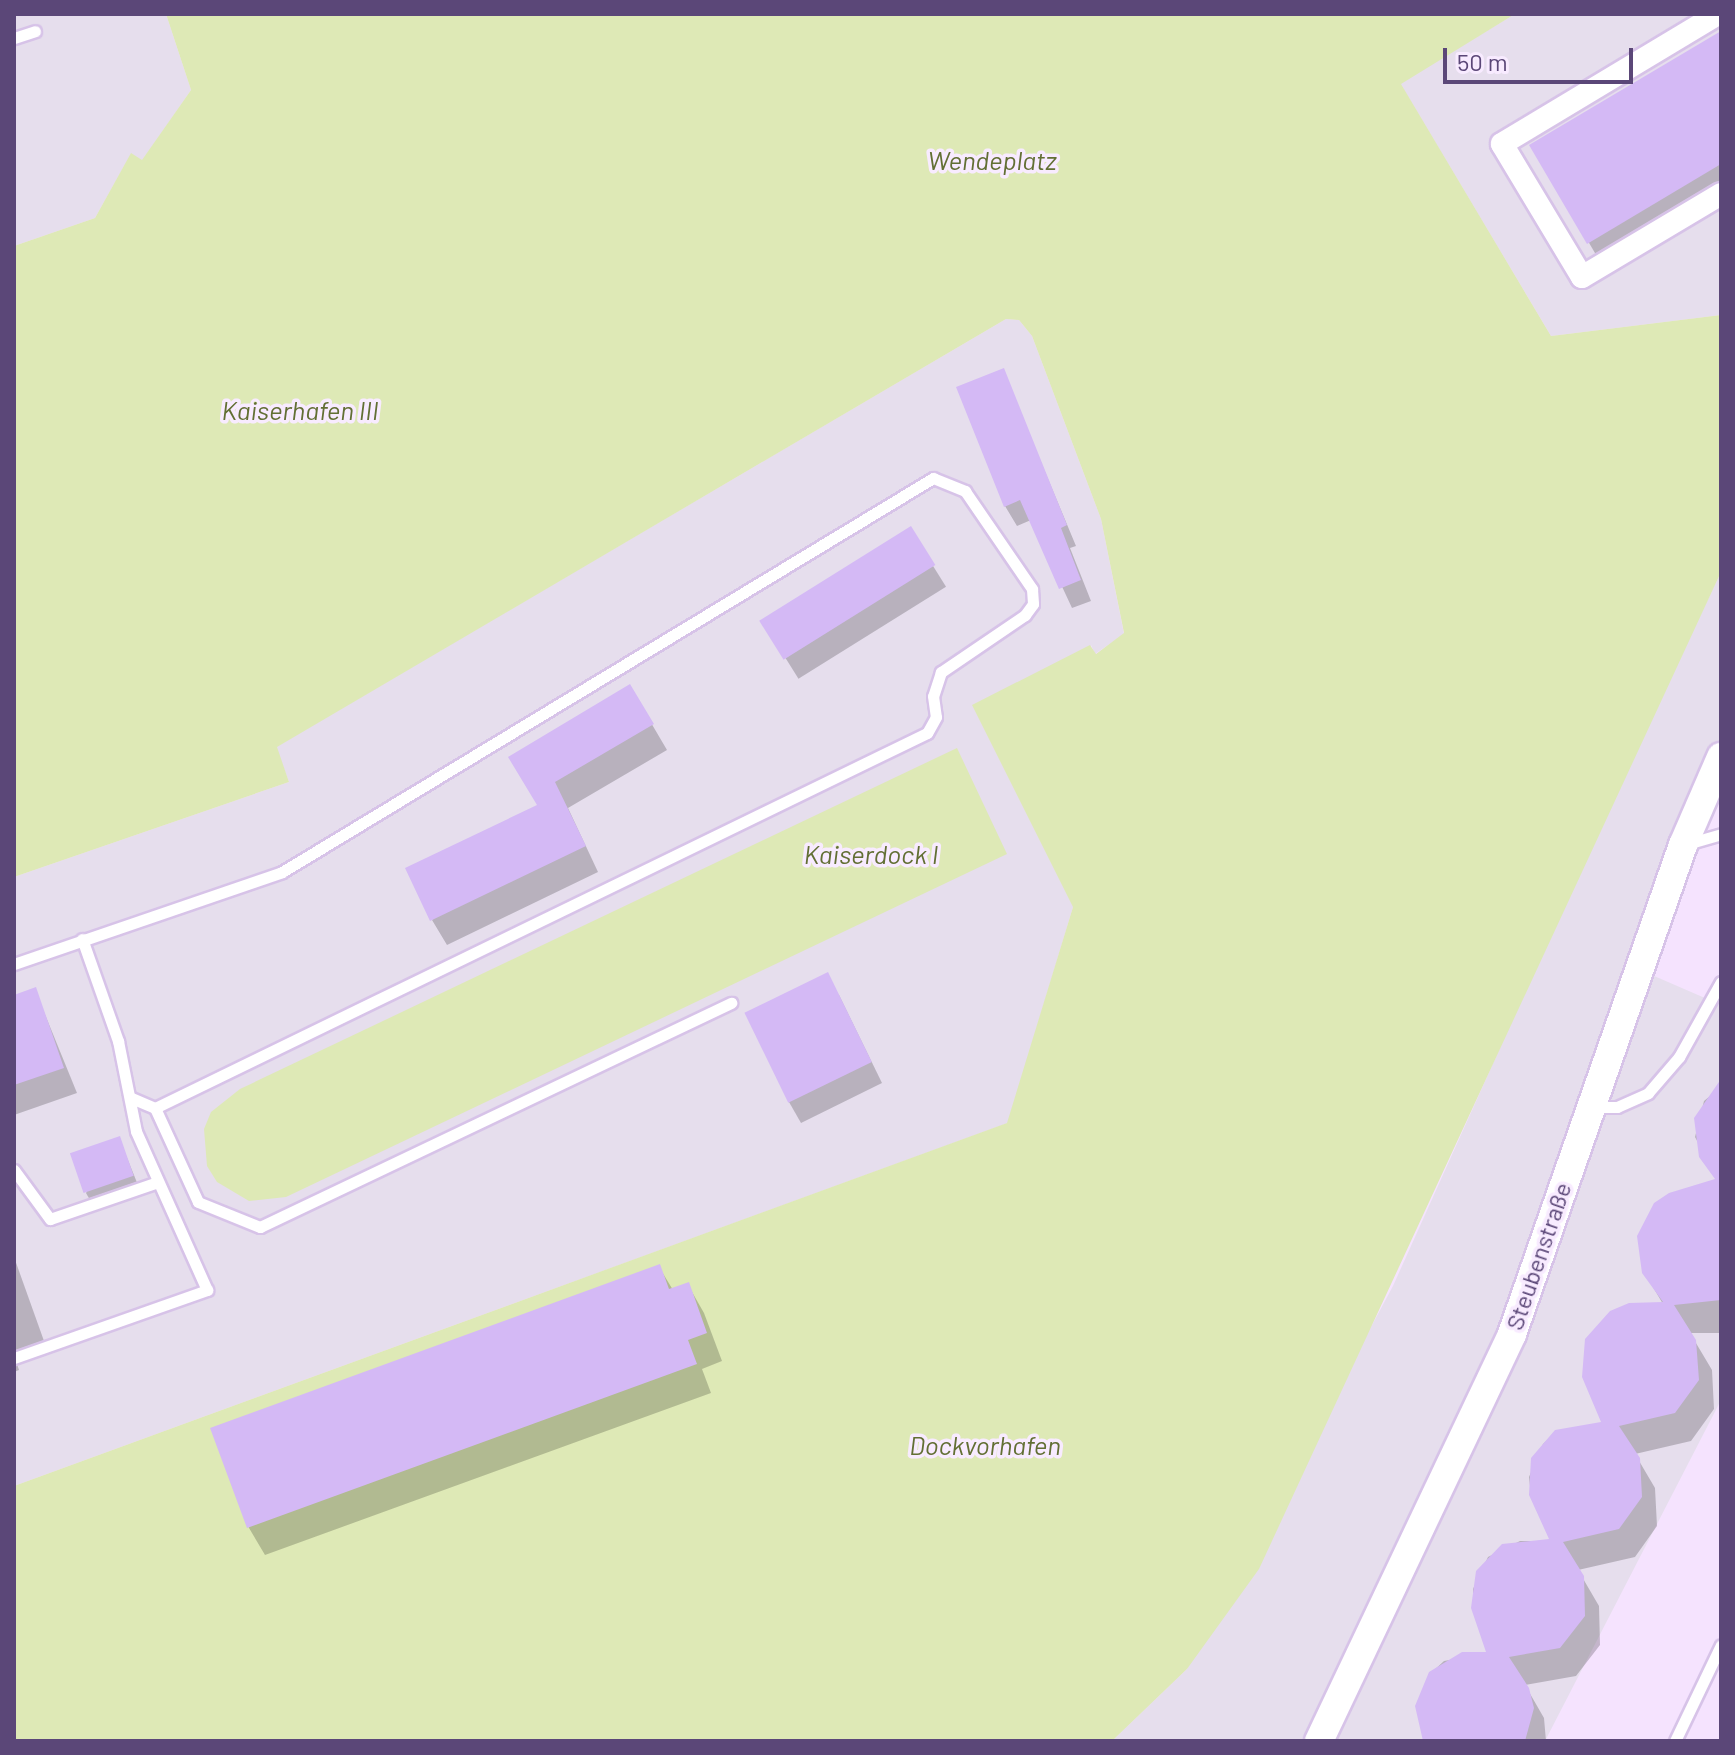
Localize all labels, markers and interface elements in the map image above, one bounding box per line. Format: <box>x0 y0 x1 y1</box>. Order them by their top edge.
scale bar <box>1447 32 1637 82</box>
text: 50 m <box>1457 47 1508 76</box>
water label: Wendeplatz <box>928 144 1056 176</box>
water label: Kaiserhafen III <box>222 394 378 426</box>
water label: Kaiserdock I <box>804 838 938 870</box>
street label: Steubenstraße <box>1499 1178 1577 1334</box>
water label: Dockvorhafen <box>909 1429 1061 1461</box>

